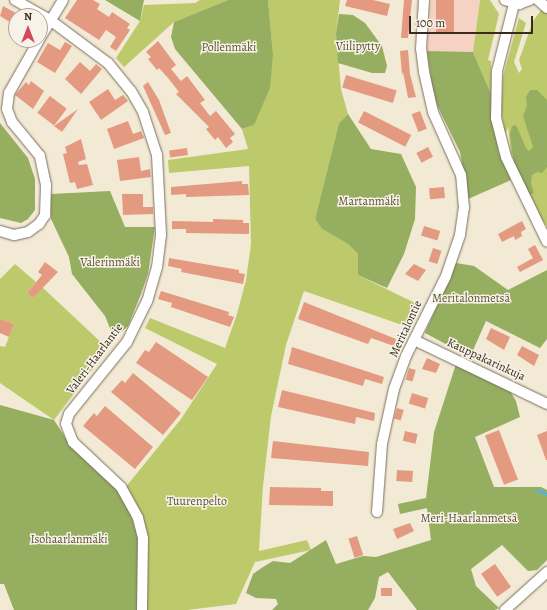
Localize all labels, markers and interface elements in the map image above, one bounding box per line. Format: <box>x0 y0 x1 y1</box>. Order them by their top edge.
north arrow <box>8 8 48 48</box>
scale bar <box>411 8 535 34</box>
text: N <box>24 9 32 24</box>
text: 100 m <box>416 15 445 31</box>
park label: Viilipytty <box>336 40 380 54</box>
park label: Pollenmäki <box>202 41 256 55</box>
park label: Martanmäki <box>338 195 400 209</box>
park label: Valerinmäki <box>80 256 140 270</box>
park label: Meritalonmetsä <box>432 292 510 306</box>
street label: Meritalontie <box>387 298 425 360</box>
street label: Valeri-Haarlantie <box>64 321 126 397</box>
street label: Kauppakarinkuja <box>445 336 527 384</box>
park label: Tuurenpelto <box>167 495 227 509</box>
park label: Meri-Haarlanmetsä <box>421 512 517 526</box>
park label: Isohaarlanmäki <box>30 533 108 547</box>

